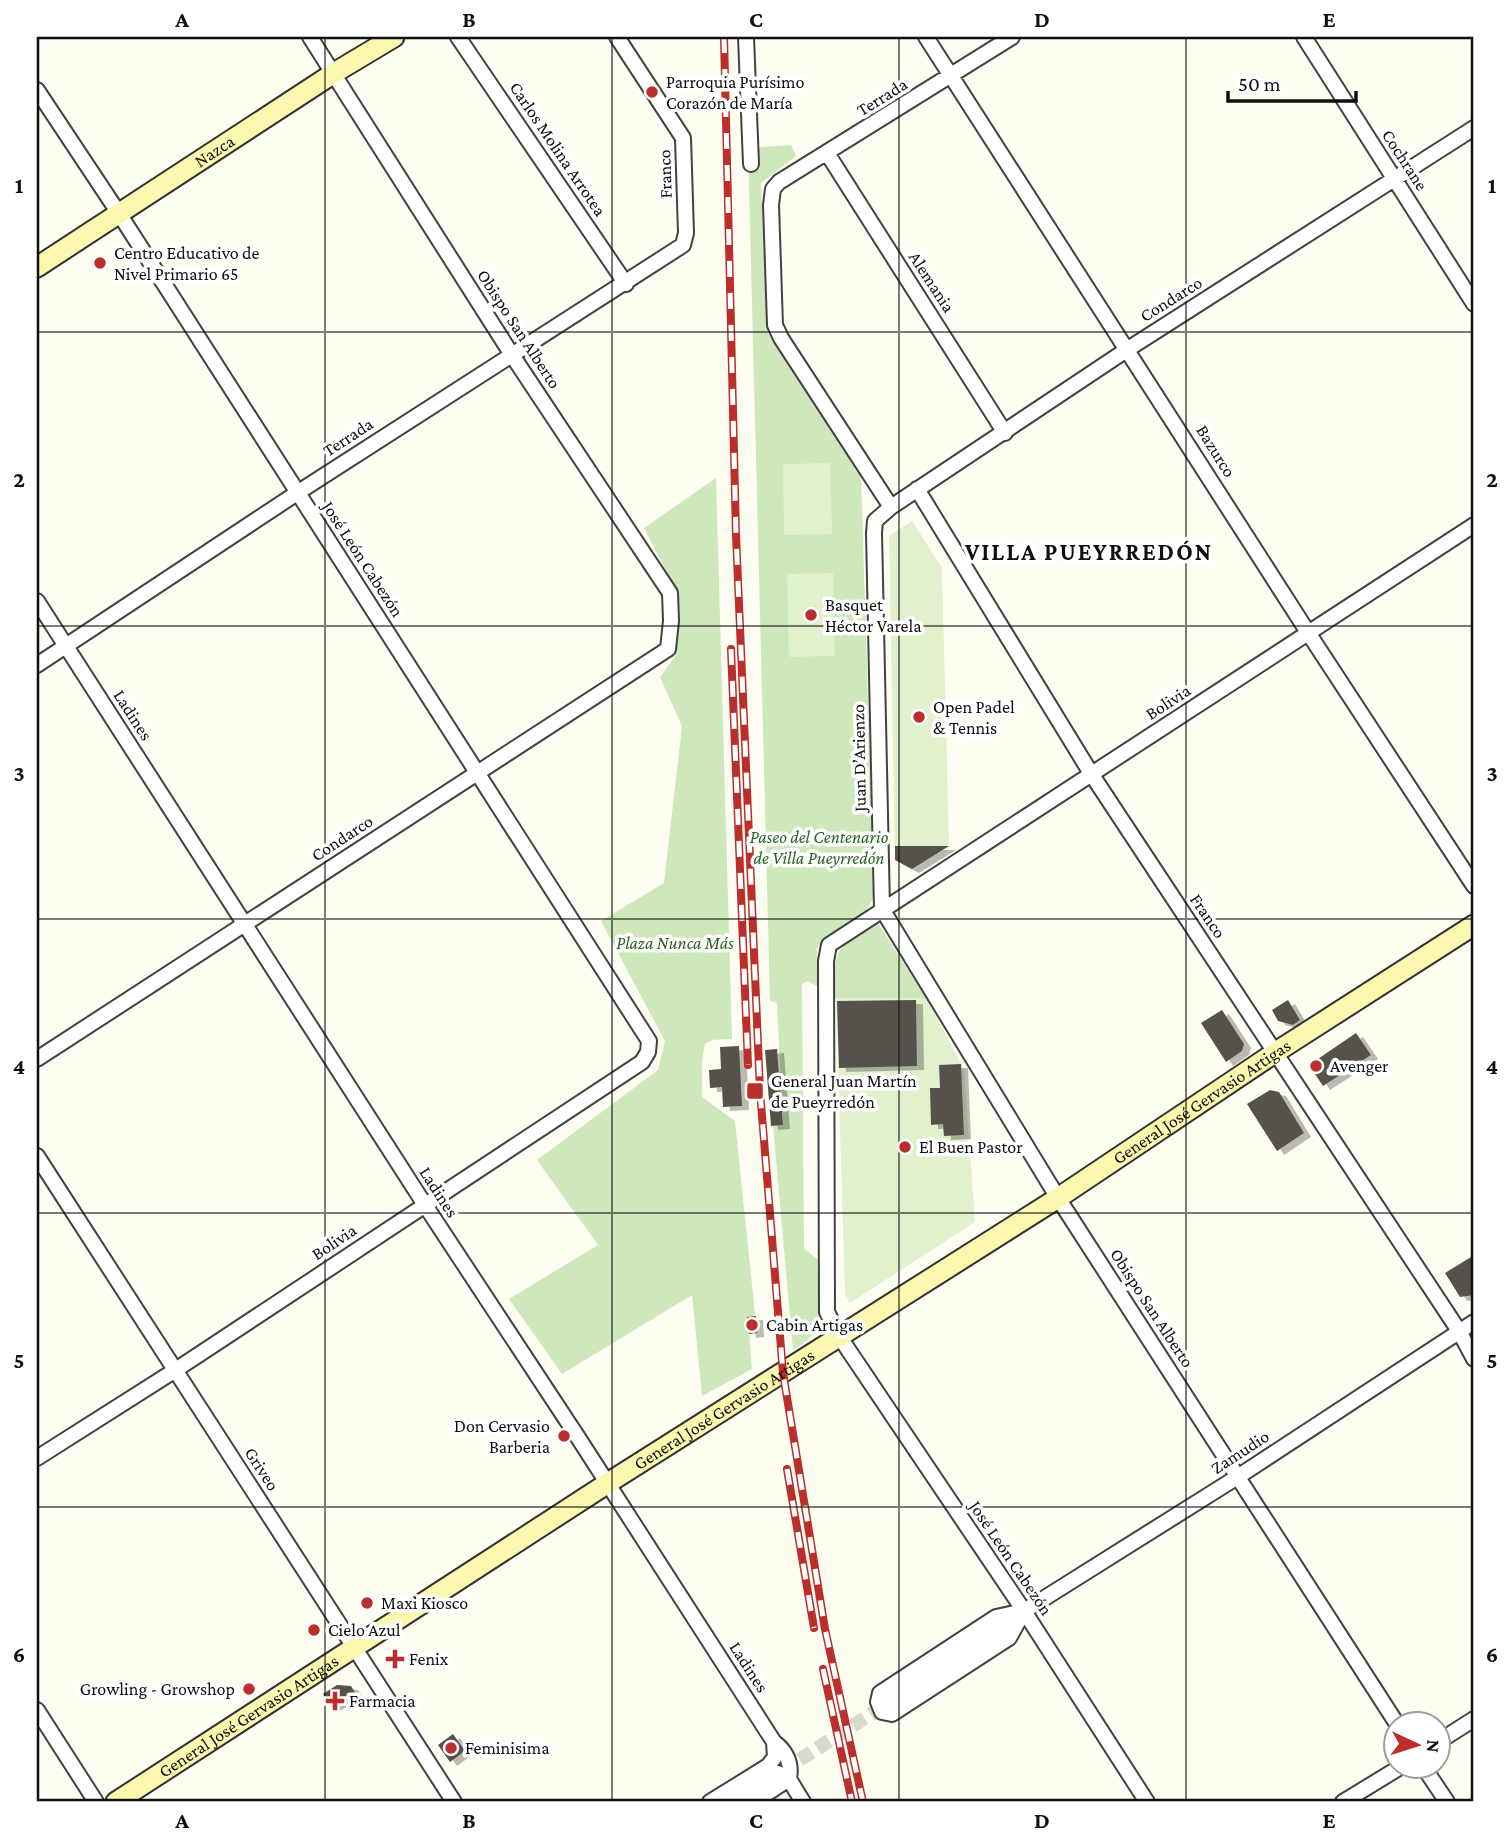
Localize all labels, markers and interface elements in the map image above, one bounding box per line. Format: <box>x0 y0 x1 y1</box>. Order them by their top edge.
text: A <box>174 6 189 32</box>
text: B <box>462 6 476 32</box>
text: C <box>749 6 763 32</box>
text: D <box>1034 6 1050 32</box>
text: E <box>1322 6 1336 32</box>
scale bar <box>1228 60 1355 104</box>
place label: Parroquia Purísimo Corazón de María <box>666 72 805 113</box>
text: 50 m <box>1238 72 1281 96</box>
street label: Terrada <box>853 74 911 120</box>
street label: Carlos Molina Arrotea <box>506 78 610 220</box>
marker: Parroquia Purísimo Corazón de María <box>644 84 660 100</box>
street label: Cochrane <box>1378 126 1432 194</box>
street label: Nazca <box>191 131 238 171</box>
street label: Franco <box>654 149 676 199</box>
text: 1 <box>15 172 24 198</box>
text: 1 <box>1488 172 1497 198</box>
place label: Centro Educativo de Nivel Primario 65 <box>114 243 260 284</box>
street label: Alemania <box>905 248 959 316</box>
marker: Centro Educativo de Nivel Primario 65 <box>92 255 108 271</box>
street label: Obispo San Alberto <box>473 266 565 392</box>
street label: Condarco <box>1136 272 1206 326</box>
street label: Terrada <box>319 413 377 461</box>
street label: Bazurco <box>1192 421 1240 481</box>
text: 2 <box>13 466 25 492</box>
text: 2 <box>1486 466 1498 492</box>
street label: José León Cabezón <box>317 496 408 621</box>
district label: VILLA PUEYRREDÓN <box>964 538 1213 565</box>
place label: Basquet Héctor Varela <box>825 595 922 636</box>
marker: Basquet Héctor Varela <box>803 607 819 623</box>
street label: Bolivia <box>1142 680 1194 724</box>
street label: Ladines <box>109 686 157 744</box>
place label: Open Padel & Tennis <box>933 697 1015 738</box>
street label: Juan D’Arienzo <box>848 704 870 814</box>
marker: Open Padel & Tennis <box>911 709 927 725</box>
text: 3 <box>13 760 25 786</box>
text: 3 <box>1486 760 1498 786</box>
street label: Condarco <box>308 811 377 865</box>
park label: Paseo del Centenario de Villa Pueyrredón <box>750 827 889 868</box>
street label: Franco <box>1186 890 1230 942</box>
park label: Plaza Nunca Más <box>616 933 734 953</box>
street label: General José Gervasio Artigas <box>1109 1035 1294 1168</box>
text: 4 <box>13 1053 25 1079</box>
text: 4 <box>1486 1053 1498 1079</box>
place label: Avenger <box>1330 1056 1389 1076</box>
marker: Avenger <box>1308 1058 1324 1074</box>
place label: General Juan Martín de Pueyrredón <box>771 1071 917 1112</box>
marker: General Juan Martín de Pueyrredón <box>745 1081 765 1101</box>
place label: El Buen Pastor <box>919 1137 1023 1157</box>
marker: El Buen Pastor <box>897 1139 913 1155</box>
street label: Ladines <box>415 1163 463 1221</box>
street label: Bolivia <box>308 1220 360 1264</box>
street label: Obispo San Alberto <box>1106 1245 1198 1371</box>
place label: Cabin Artigas <box>766 1315 863 1335</box>
marker: Cabin Artigas <box>744 1317 760 1333</box>
street label: General José Gervasio Artigas <box>630 1345 818 1474</box>
text: 5 <box>13 1347 25 1373</box>
text: 5 <box>1486 1347 1498 1373</box>
place label: Don Cervasio Barberia <box>454 1416 550 1457</box>
street label: Zamudio <box>1207 1426 1273 1478</box>
marker: Don Cervasio Barberia <box>556 1428 572 1444</box>
street label: Griveo <box>241 1444 283 1494</box>
street label: José León Cabezón <box>964 1495 1057 1619</box>
place label: Maxi Kiosco <box>381 1593 468 1613</box>
marker: Maxi Kiosco <box>359 1595 375 1611</box>
place label: Cielo Azul <box>328 1620 401 1640</box>
marker: Cielo Azul <box>306 1622 322 1638</box>
street label: Ladines <box>725 1638 773 1696</box>
text: 6 <box>13 1641 25 1667</box>
text: 6 <box>1486 1641 1498 1667</box>
place label: Fenix <box>409 1649 449 1669</box>
street label: General José Gervasio Artigas <box>155 1651 342 1782</box>
marker: Fenix <box>387 1651 403 1667</box>
place label: Growling - Growshop <box>80 1679 235 1699</box>
marker: Growling - Growshop <box>241 1681 257 1697</box>
place label: Farmacia <box>349 1691 416 1711</box>
marker: Farmacia <box>327 1693 343 1709</box>
north arrow <box>1382 1710 1452 1780</box>
place label: Feminisima <box>465 1738 550 1758</box>
text: N <box>1423 1739 1444 1753</box>
marker: Feminisima <box>443 1740 459 1756</box>
text: A <box>174 1807 189 1833</box>
text: B <box>462 1807 476 1833</box>
text: C <box>749 1807 763 1833</box>
text: D <box>1034 1807 1050 1833</box>
text: E <box>1322 1807 1336 1833</box>

